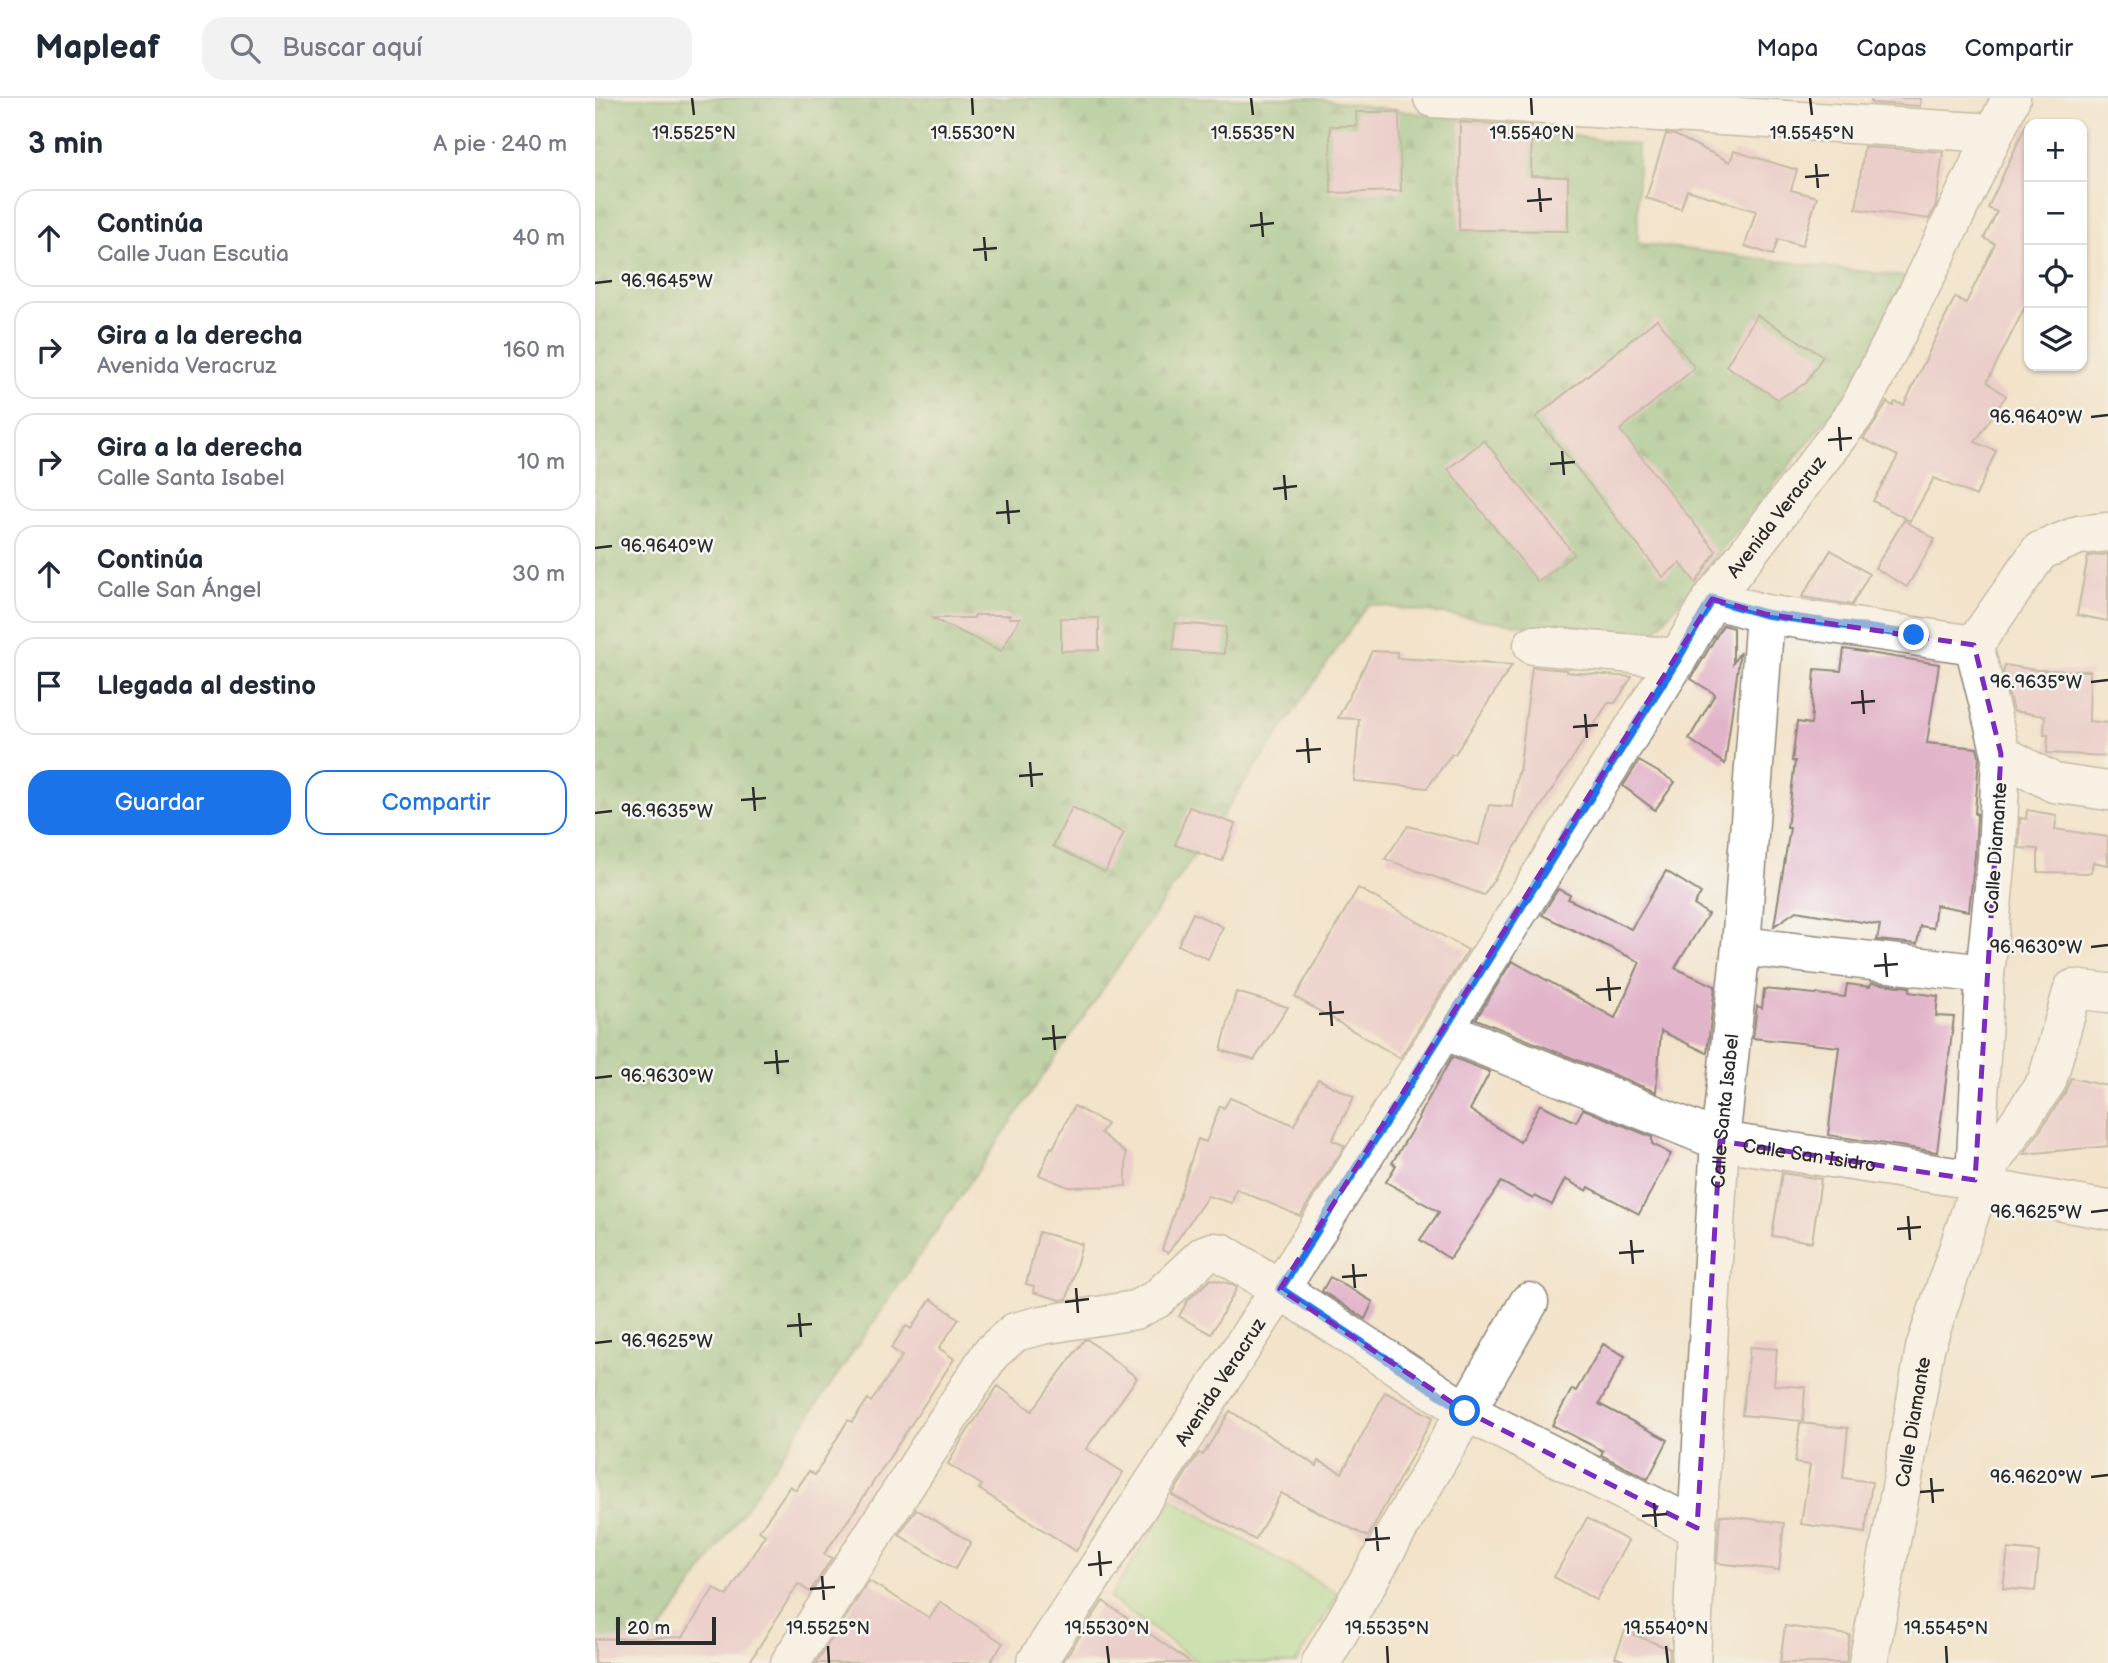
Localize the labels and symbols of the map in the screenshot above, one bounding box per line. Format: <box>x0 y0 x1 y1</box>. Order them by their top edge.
text: 19.5525°N <box>652 123 736 144</box>
text: 19.5530°N <box>931 123 1016 144</box>
text: 19.5535°N <box>1211 123 1295 144</box>
text: 19.5540°N <box>1490 123 1574 144</box>
text: 19.5545°N <box>1770 123 1854 144</box>
text: 96.9645°W <box>621 271 714 292</box>
text: 96.9640°W <box>1990 407 2083 428</box>
street label: Avenida Veracruz <box>1723 451 1832 583</box>
text: 96.9640°W <box>621 536 714 557</box>
route end <box>1898 619 1929 650</box>
text: 96.9635°W <box>1990 672 2083 693</box>
street label: Calle Diamante <box>1980 782 2013 915</box>
text: 96.9635°W <box>621 801 714 822</box>
text: 96.9630°W <box>1990 937 2083 958</box>
street label: Calle Santa Isabel <box>1707 1033 1744 1189</box>
text: 96.9630°W <box>621 1066 714 1087</box>
street label: Calle San Isidro <box>1741 1135 1878 1178</box>
text: 96.9625°W <box>1990 1202 2082 1223</box>
street label: Avenida Veracruz <box>1171 1313 1271 1451</box>
text: 96.9625°W <box>621 1331 713 1352</box>
street label: Calle Diamante <box>1891 1355 1936 1489</box>
route start <box>1449 1395 1480 1426</box>
text: 96.9620°W <box>1990 1467 2083 1488</box>
scale bar <box>616 1614 716 1646</box>
text: 19.5525°N <box>786 1618 870 1639</box>
text: 19.5530°N <box>1065 1618 1150 1639</box>
text: 19.5535°N <box>1345 1618 1429 1639</box>
text: 19.5540°N <box>1624 1618 1708 1639</box>
text: 19.5545°N <box>1904 1618 1988 1639</box>

